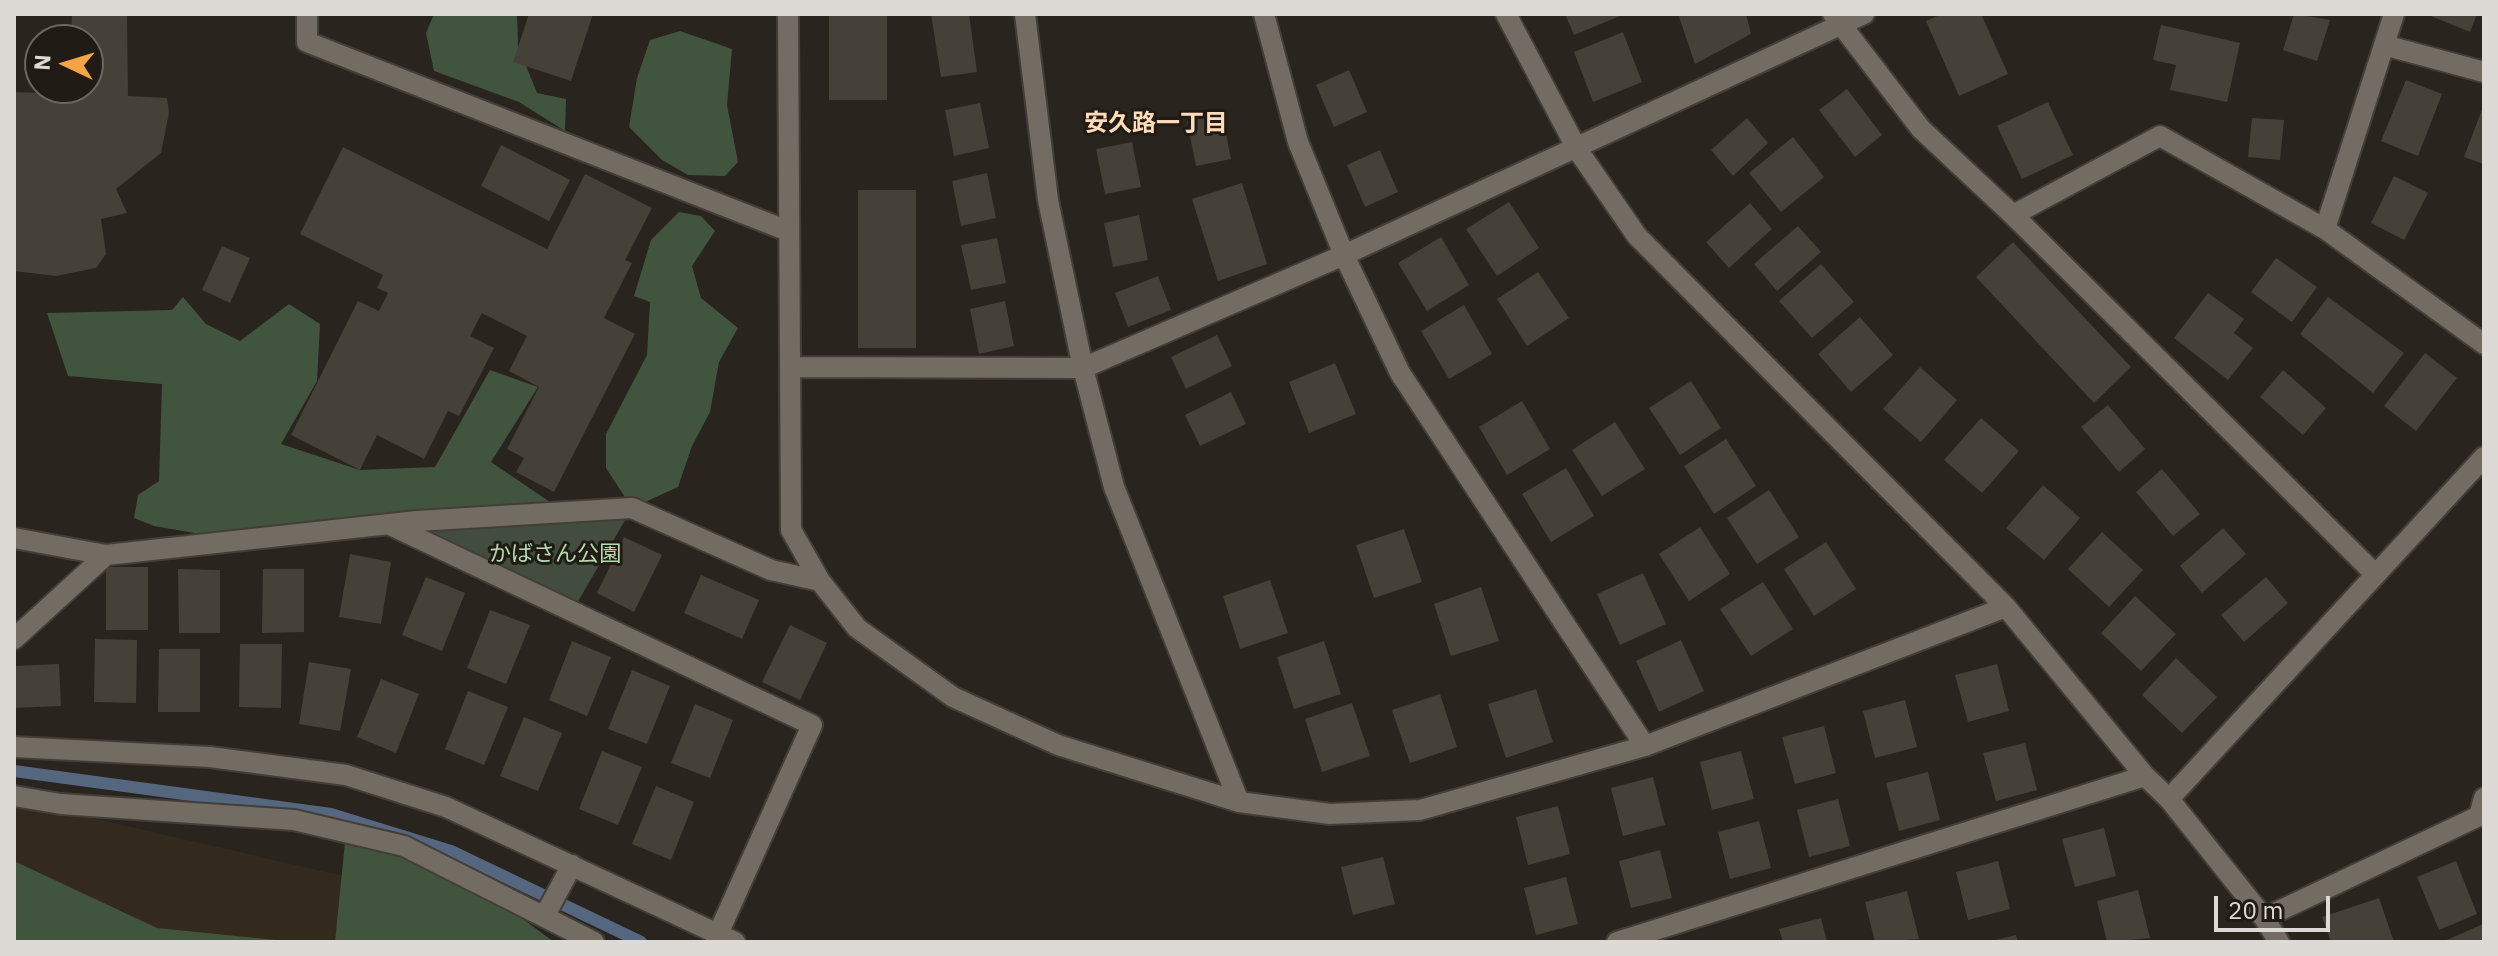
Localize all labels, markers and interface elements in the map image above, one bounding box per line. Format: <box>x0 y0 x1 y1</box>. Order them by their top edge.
north arrow <box>24 24 104 104</box>
text: N <box>27 53 57 71</box>
district label: 安久路一丁目 <box>1084 110 1228 138</box>
park label: かばさん公園 <box>489 542 621 568</box>
scale bar <box>2218 880 2334 930</box>
text: 20 m <box>2228 894 2283 926</box>

